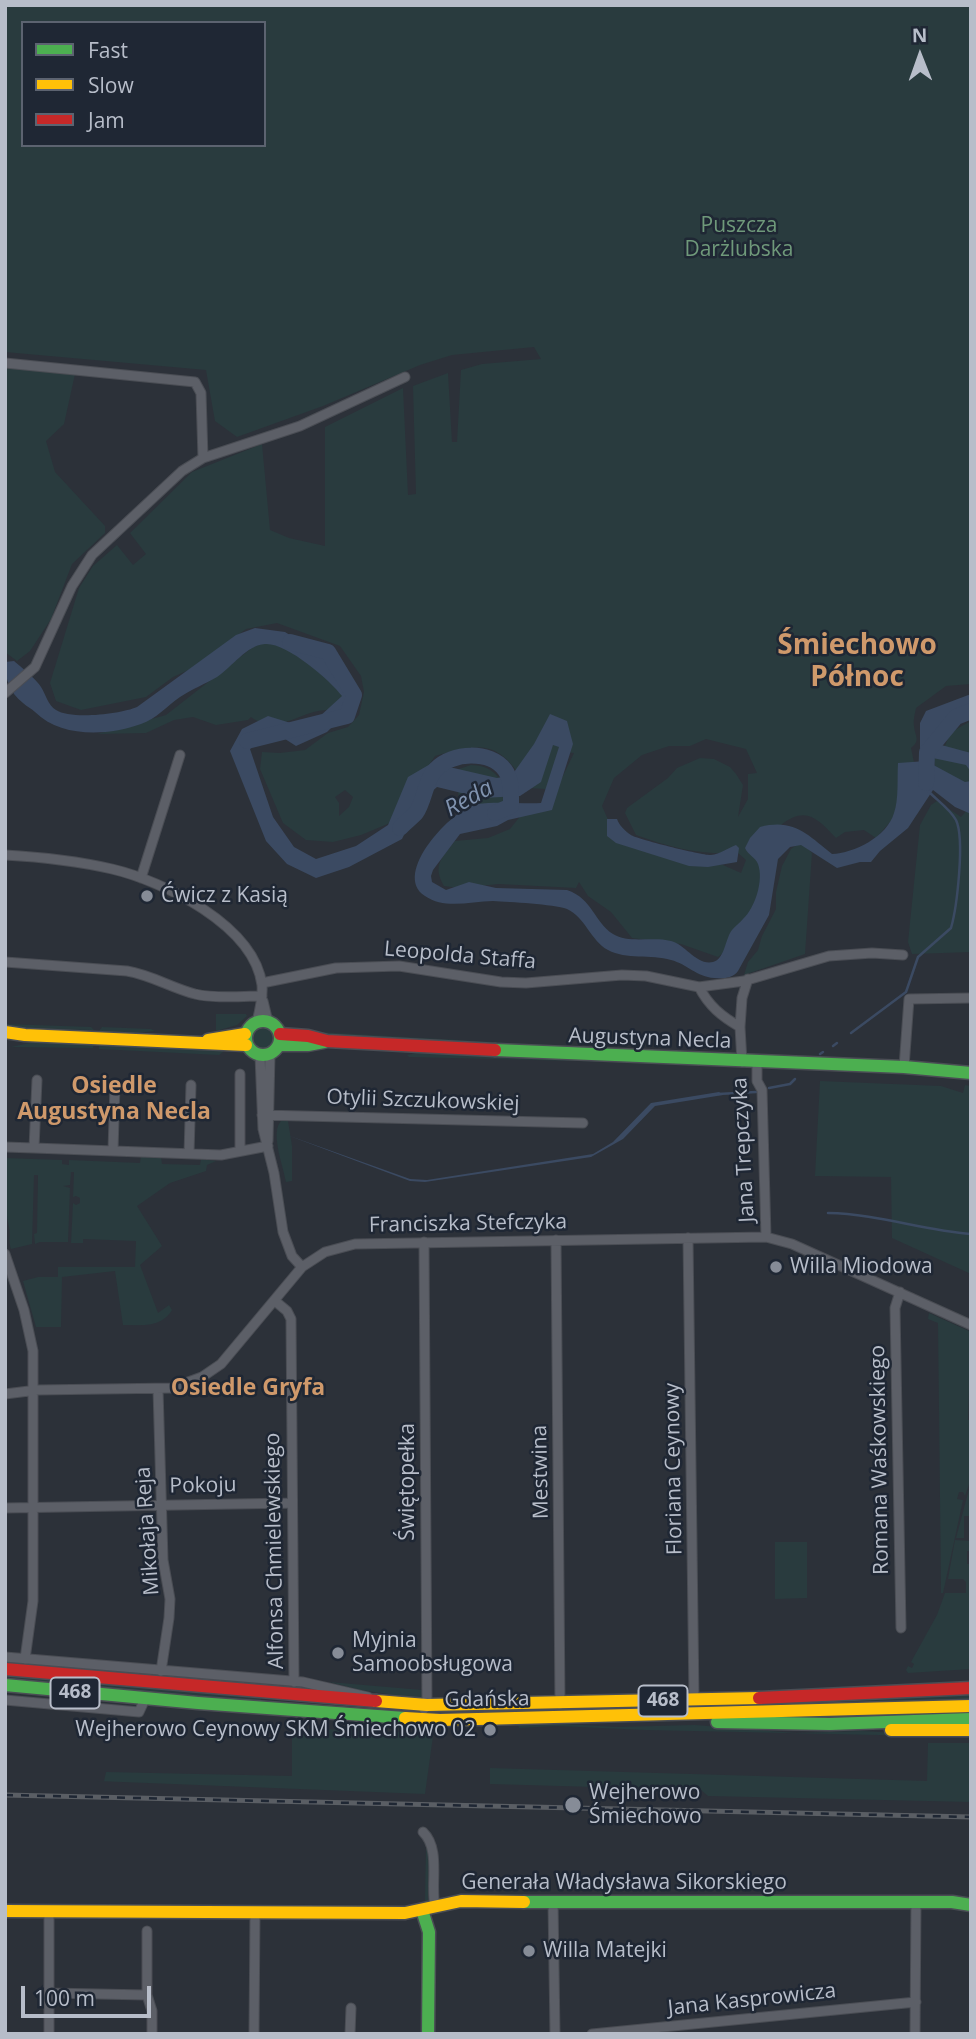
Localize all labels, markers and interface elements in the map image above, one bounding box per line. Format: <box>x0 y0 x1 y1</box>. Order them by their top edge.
legend <box>21 21 266 147</box>
north arrow <box>885 21 955 91</box>
text: N <box>912 22 928 48</box>
text: Fast <box>88 36 128 64</box>
text: Slow <box>88 71 134 99</box>
text: Jam <box>88 106 125 134</box>
park label: Puszcza Darżlubska <box>684 213 794 263</box>
district label: Śmiechowo Północ <box>777 629 937 695</box>
water label: Reda <box>440 775 498 823</box>
place label: Ćwicz z Kasią <box>161 883 288 909</box>
marker: Ćwicz z Kasią <box>139 888 155 904</box>
street label: Leopolda Staffa <box>383 937 537 975</box>
street label: Augustyna Necla <box>568 1024 732 1054</box>
district label: Osiedle Augustyna Necla <box>17 1072 211 1126</box>
street label: Jana Trepczyka <box>728 1077 760 1223</box>
street label: Otylii Szczukowskiej <box>326 1085 520 1117</box>
street label: Franciszka Stefczyka <box>369 1210 567 1238</box>
place label: Willa Miodowa <box>790 1254 933 1280</box>
marker: Willa Miodowa <box>768 1259 784 1275</box>
street label: Romana Waśkowskiego <box>865 1345 895 1575</box>
district label: Osiedle Gryfa <box>171 1374 325 1402</box>
street label: Floriana Ceynowy <box>660 1383 688 1555</box>
street label: Świętopełka <box>395 1423 421 1541</box>
street label: Mestwina <box>528 1425 554 1519</box>
street label: Alfonsa Chmielewskiego <box>260 1433 290 1669</box>
street label: Mikołaja Reja <box>131 1466 165 1596</box>
street label: Pokoju <box>169 1473 237 1499</box>
place label: Myjnia Samoobsługowa <box>352 1628 513 1678</box>
marker: Myjnia Samoobsługowa <box>330 1645 346 1661</box>
road number: 468 <box>50 1678 100 1708</box>
road number: 468 <box>638 1686 688 1716</box>
street label: Gdańska <box>444 1687 530 1713</box>
place label: Wejherowo Ceynowy SKM Śmiechowo 02 <box>75 1717 476 1743</box>
marker: Wejherowo Ceynowy SKM Śmiechowo 02 <box>482 1722 498 1738</box>
place label: Wejherowo Śmiechowo <box>589 1780 702 1830</box>
marker: Wejherowo Śmiechowo <box>563 1795 583 1815</box>
street label: Generała Władysława Sikorskiego <box>461 1870 787 1896</box>
place label: Willa Matejki <box>543 1938 667 1964</box>
marker: Willa Matejki <box>521 1943 537 1959</box>
scale bar <box>24 1972 154 2016</box>
street label: Jana Kasprowicza <box>667 1979 837 2021</box>
text: 100 m <box>34 1984 95 2012</box>

